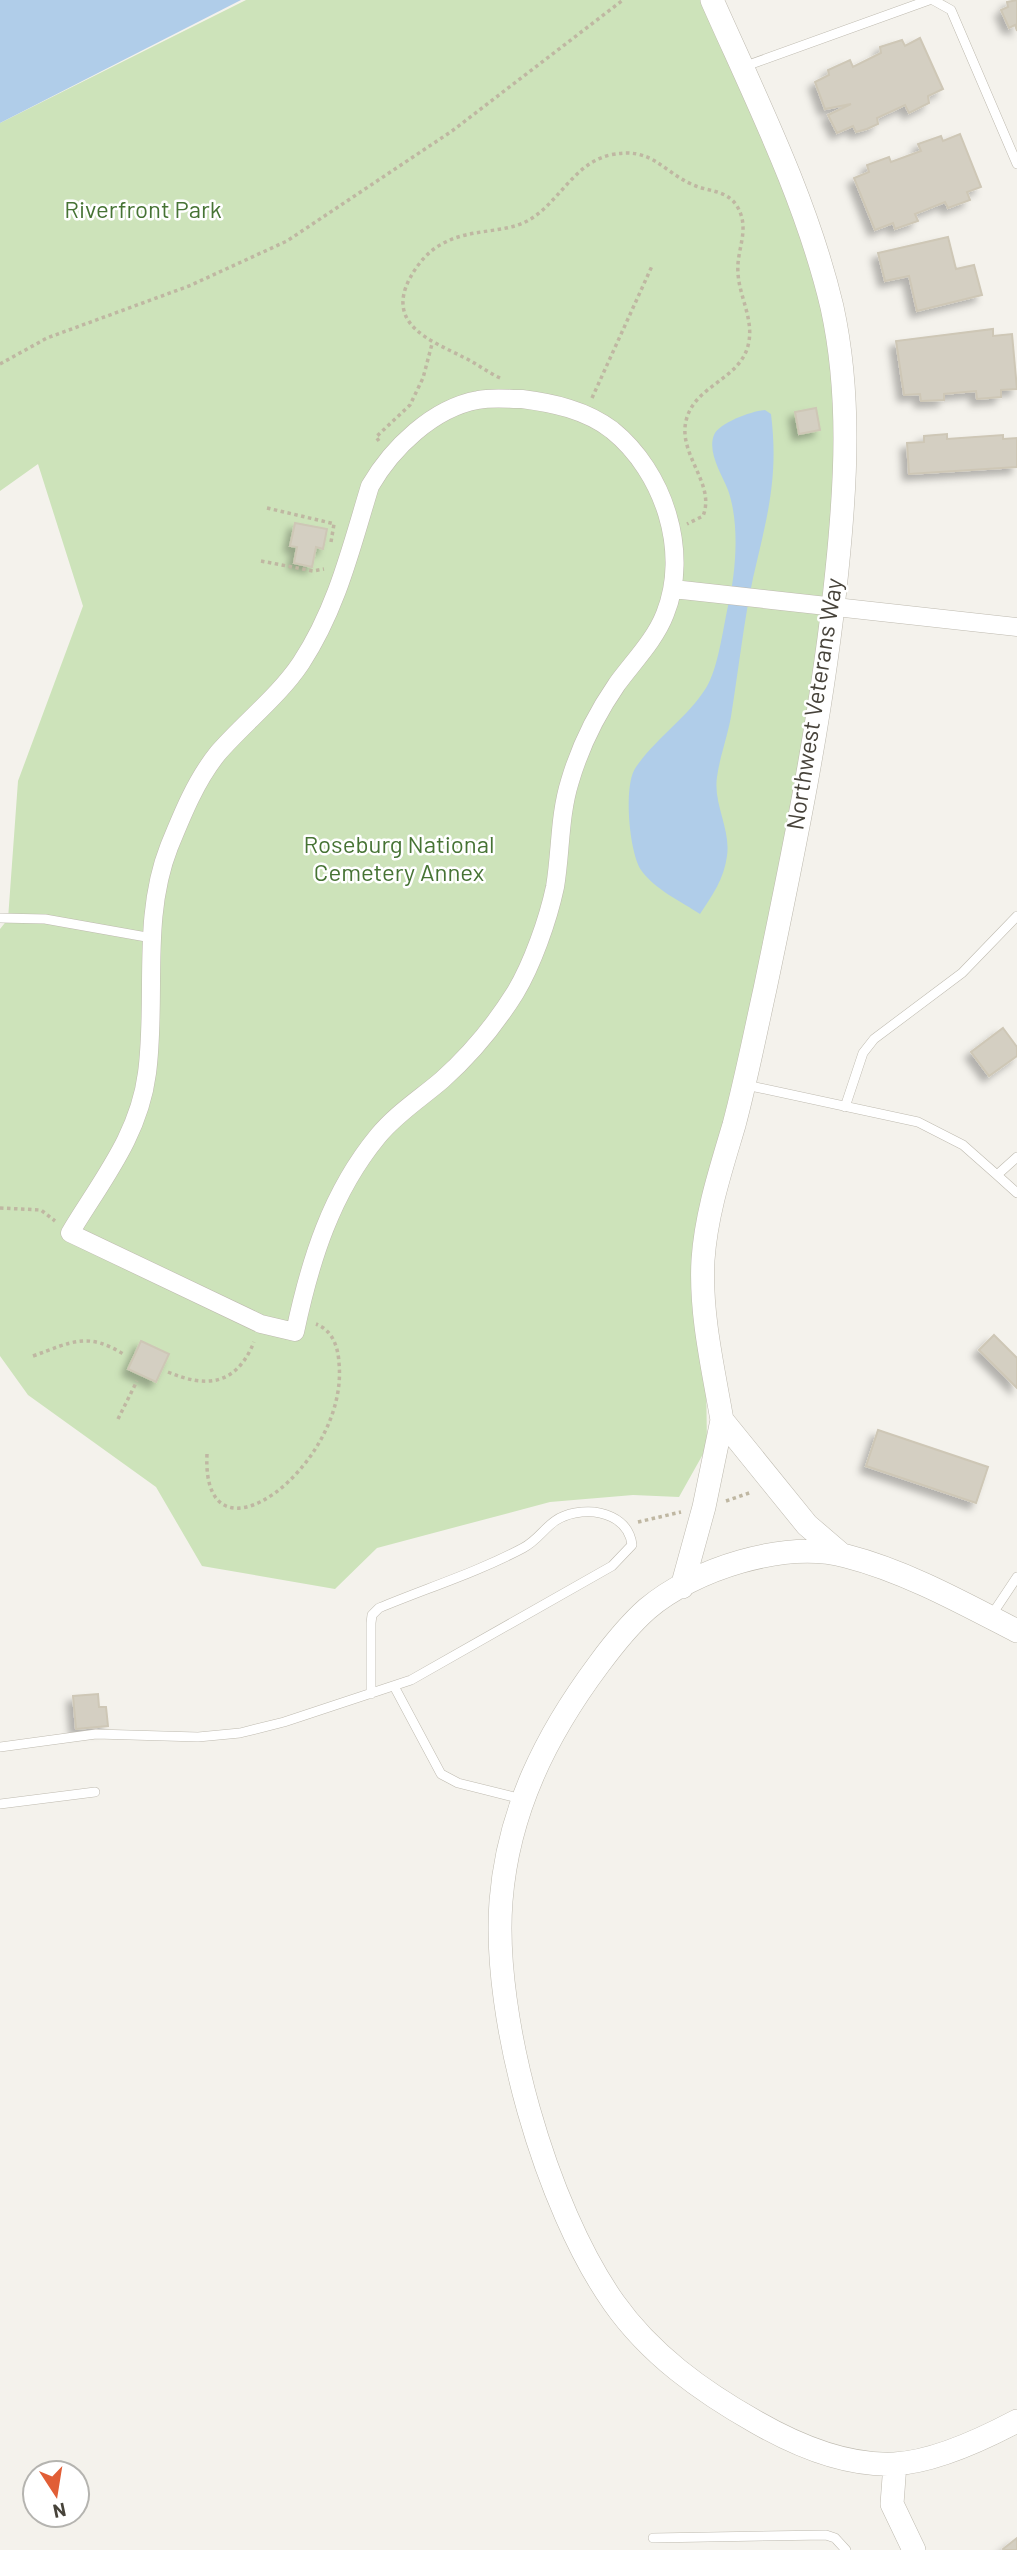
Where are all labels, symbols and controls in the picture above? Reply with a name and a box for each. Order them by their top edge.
park label: Riverfront Park [64,194,222,223]
street label: Northwest Veterans Way [779,576,848,832]
park label: Roseburg National Cemetery Annex [303,829,495,886]
north arrow [21,2459,91,2529]
text: N [51,2499,68,2524]

